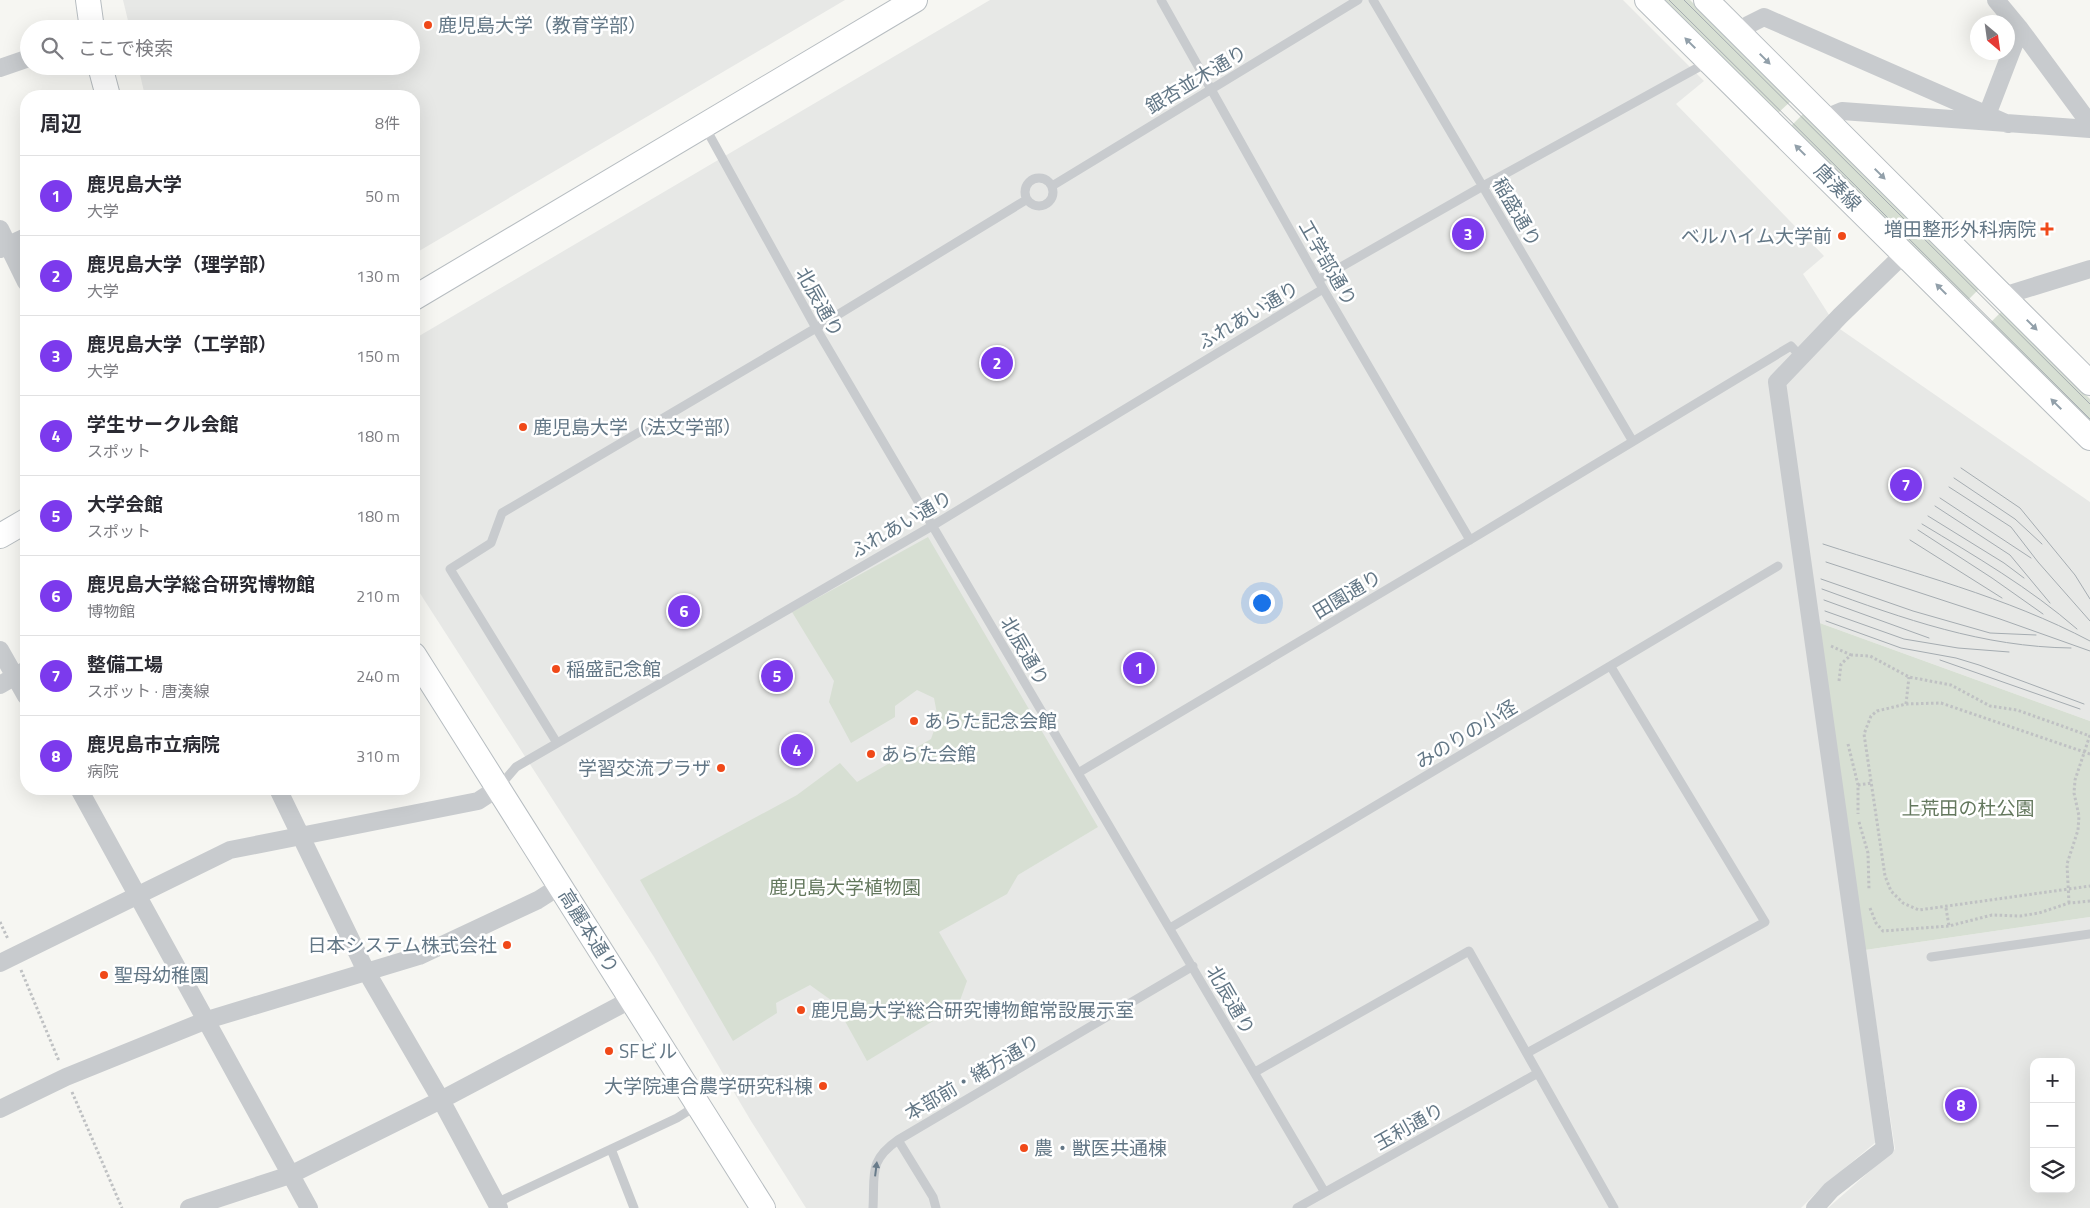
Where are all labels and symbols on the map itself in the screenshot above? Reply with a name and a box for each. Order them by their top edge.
place label: 鹿児島大学（教育学部） [438,10,647,39]
north arrow [1970,15,2015,60]
marker: 鹿児島大学（教育学部） [422,19,434,31]
street label: 銀杏並木通り [1139,37,1252,120]
one-way arrow [1684,37,1696,49]
one-way arrow [1759,53,1771,65]
one-way arrow [1795,144,1807,156]
street label: 唐湊線 [1808,156,1869,217]
one-way arrow [1873,168,1885,180]
street label: 稲盛通り [1486,172,1549,252]
street label: 工学部通り [1292,214,1365,311]
place label: 増田整形外科病院 [1884,214,2036,243]
pin: 3 [1452,215,1484,253]
place label: ベルハイム大学前 [1681,221,1832,250]
marker: 増田整形外科病院 [2040,222,2054,236]
marker: ベルハイム大学前 [1836,230,1848,242]
street label: 北辰通り [789,261,852,342]
street label: ふれあい通り [1191,273,1304,356]
one-way arrow [1935,283,1947,295]
one-way arrow [2026,319,2038,331]
pin: 2 [981,344,1013,382]
one-way arrow [2050,398,2062,410]
place label: 鹿児島大学（法文学部） [533,412,742,441]
marker: 鹿児島大学（法文学部） [517,421,529,433]
pin: 7 [1890,466,1922,504]
street label: ふれあい通り [844,483,957,565]
street label: 田園通り [1307,562,1387,626]
your location [1249,590,1275,616]
pin: 6 [668,592,700,630]
street label: 北辰通り [994,611,1057,691]
pin: 1 [1123,649,1155,687]
place label: 稲盛記念館 [566,654,661,683]
pin: 5 [761,657,793,695]
marker: 稲盛記念館 [550,663,562,675]
street label: みのりの小径 [1409,692,1522,775]
place label: あらた記念会館 [924,706,1057,735]
marker: あらた記念会館 [908,715,920,727]
pin: 4 [781,731,813,769]
place label: あらた会館 [881,739,976,768]
marker: あらた会館 [865,748,877,760]
place label: 学習交流プラザ [578,753,711,782]
marker: 学習交流プラザ [715,762,727,774]
park label: 上荒田の杜公園 [1901,793,2035,822]
park label: 鹿児島大学植物園 [769,872,921,901]
street label: 高麗本通り [552,883,627,979]
place label: 日本システム株式会社 [308,930,497,959]
marker: 日本システム株式会社 [501,939,513,951]
place label: 聖母幼稚園 [114,960,209,989]
street label: 北辰通り [1200,960,1263,1040]
marker: 聖母幼稚園 [98,969,110,981]
place label: 鹿児島大学総合研究博物館常設展示室 [811,995,1134,1024]
marker: 鹿児島大学総合研究博物館常設展示室 [795,1004,807,1016]
street label: 本部前・緒方通り [899,1026,1045,1127]
place label: SFビル [619,1036,677,1065]
marker: SFビル [603,1045,615,1057]
place label: 大学院連合農学研究科棟 [604,1071,813,1100]
marker: 大学院連合農学研究科棟 [817,1080,829,1092]
pin: 8 [1945,1086,1977,1124]
street label: 玉利通り [1368,1094,1449,1157]
place label: 農・獣医共通棟 [1034,1133,1167,1162]
marker: 農・獣医共通棟 [1018,1142,1030,1154]
one-way arrow [872,1161,880,1177]

